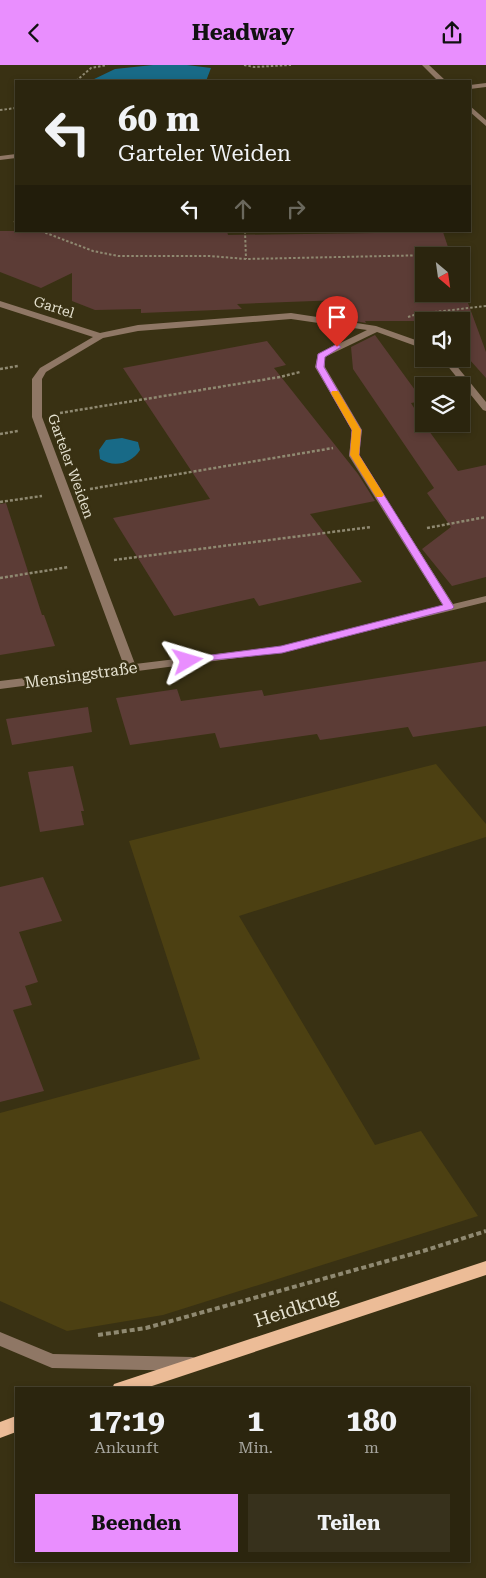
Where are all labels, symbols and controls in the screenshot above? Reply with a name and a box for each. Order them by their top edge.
icon: back [20,19,48,47]
icon: share [438,19,466,47]
text: Headway [192,20,294,45]
text: 60 m [118,99,200,140]
icon: left [35,100,100,165]
text: Garteler Weiden [118,141,291,166]
icon: left [176,195,204,223]
icon: ahead [229,195,257,223]
icon: right [282,195,310,223]
north arrow [415,247,470,303]
map controls [415,247,470,432]
street label: Gartel [32,293,77,321]
pin [316,296,358,347]
icon: arrive [323,303,351,331]
button: sound [415,312,470,367]
button: layers [415,377,470,432]
street label: Garteler Weiden [45,412,97,520]
position arrow [161,634,213,686]
street label: Mensingstraße [23,658,139,692]
street label: Heidkrug [251,1284,341,1332]
text: 17:19 [88,1403,165,1438]
text: 1 [247,1403,264,1438]
text: 180 [346,1403,397,1438]
text: Ankunft [95,1438,159,1457]
text: Min. [238,1438,273,1457]
text: m [364,1438,379,1457]
button: Beenden [35,1494,238,1552]
button: Teilen [248,1494,450,1552]

